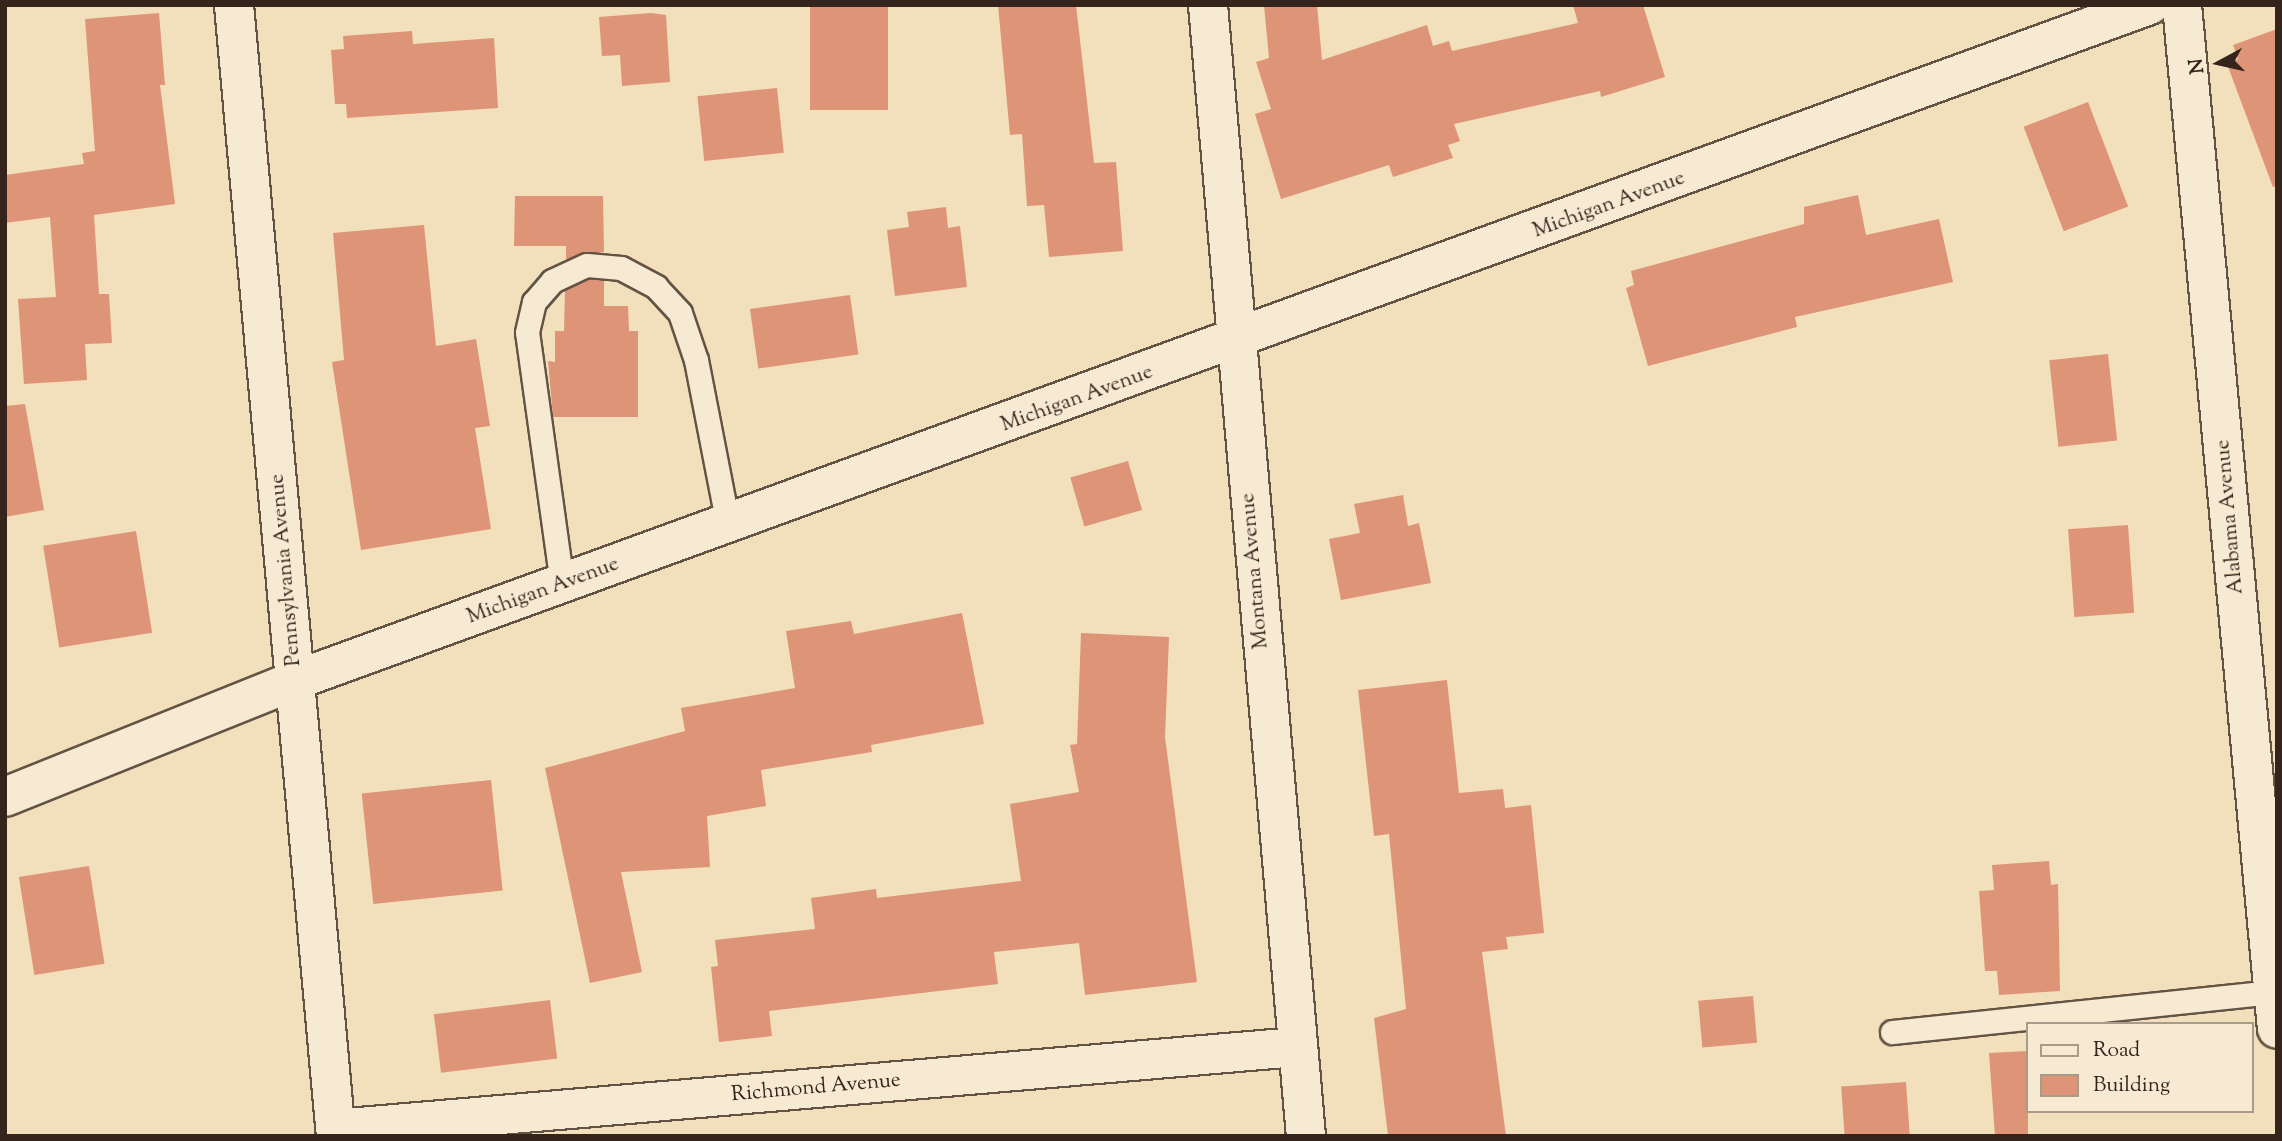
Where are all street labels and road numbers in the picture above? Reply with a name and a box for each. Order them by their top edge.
street label: Michigan Avenue [1530,166,1688,244]
street label: Michigan Avenue [998,360,1156,438]
street label: Alabama Avenue [2211,439,2249,595]
street label: Pennsylvania Avenue [265,473,307,667]
street label: Montana Avenue [1236,492,1274,650]
street label: Michigan Avenue [464,552,622,630]
street label: Richmond Avenue [730,1068,902,1108]

